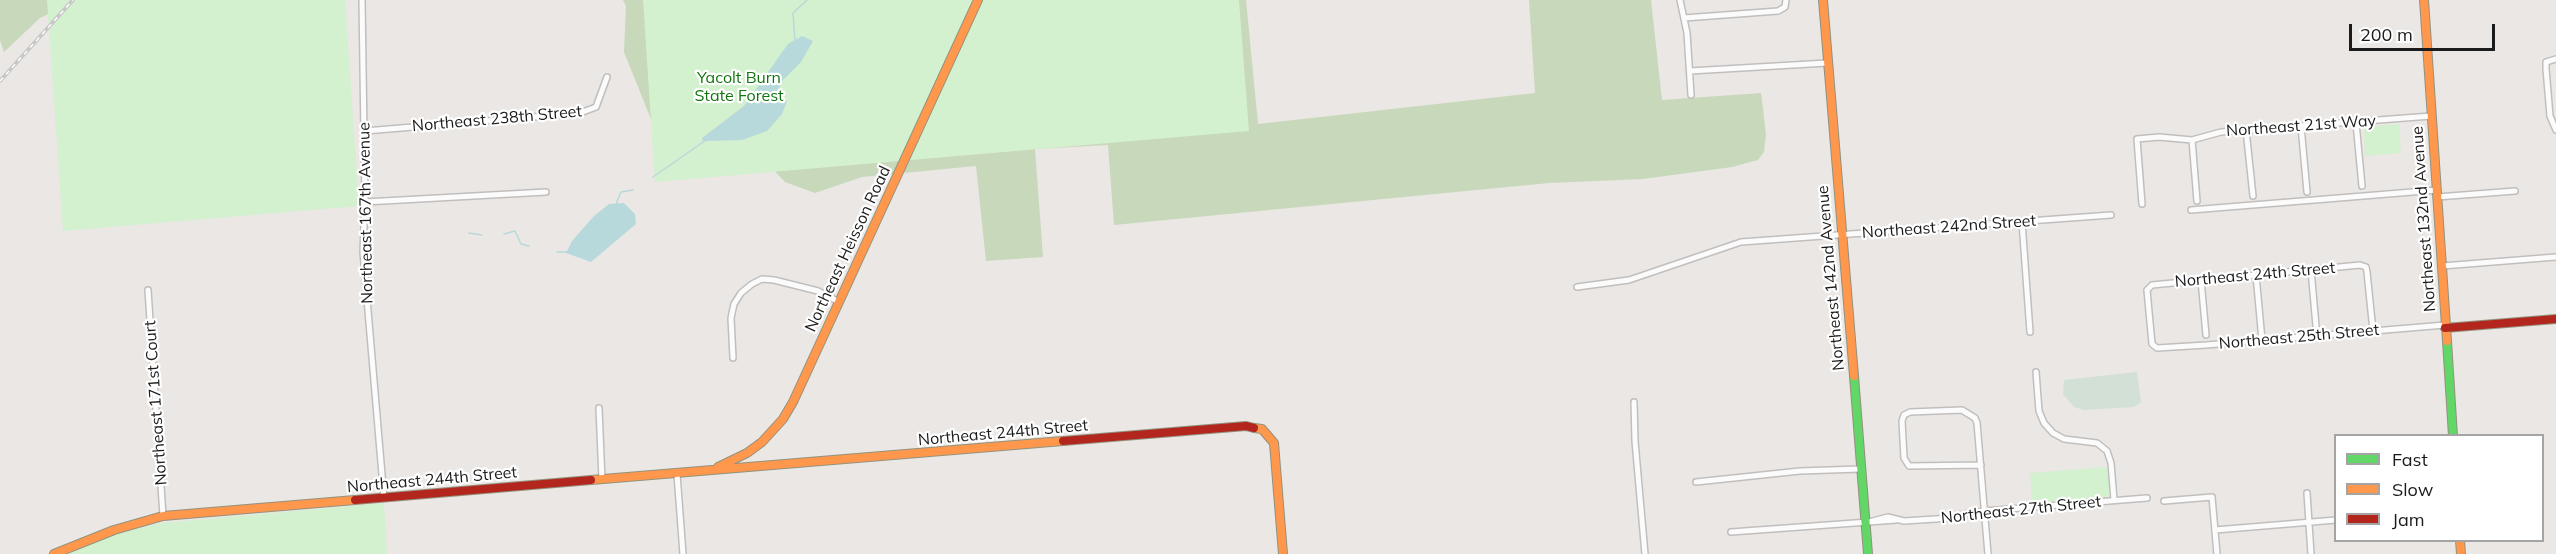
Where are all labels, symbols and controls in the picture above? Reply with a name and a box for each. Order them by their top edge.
scale bar [2352,12,2498,50]
text: 200 m [2360,23,2413,46]
park label: Yacolt Burn State Forest [694,68,784,106]
street label: Northeast 238th Street [411,102,583,136]
street label: Northeast 21st Way [2226,111,2376,141]
street label: Northeast 167th Avenue [355,122,377,304]
street label: Northeast 132nd Avenue [2408,126,2440,312]
street label: Northeast Heisson Road [801,163,895,335]
street label: Northeast 142nd Avenue [1813,185,1849,371]
street label: Northeast 242nd Street [1861,211,2037,243]
street label: Northeast 24th Street [2174,258,2336,292]
street label: Northeast 171st Court [141,320,171,486]
street label: Northeast 25th Street [2218,320,2380,354]
street label: Northeast 244th Street [917,416,1089,450]
legend [2334,434,2544,542]
text: Fast [2392,448,2428,471]
street label: Northeast 244th Street [346,463,518,497]
text: Slow [2392,478,2433,501]
street label: Northeast 27th Street [1940,492,2102,528]
text: Jam [2392,508,2425,531]

